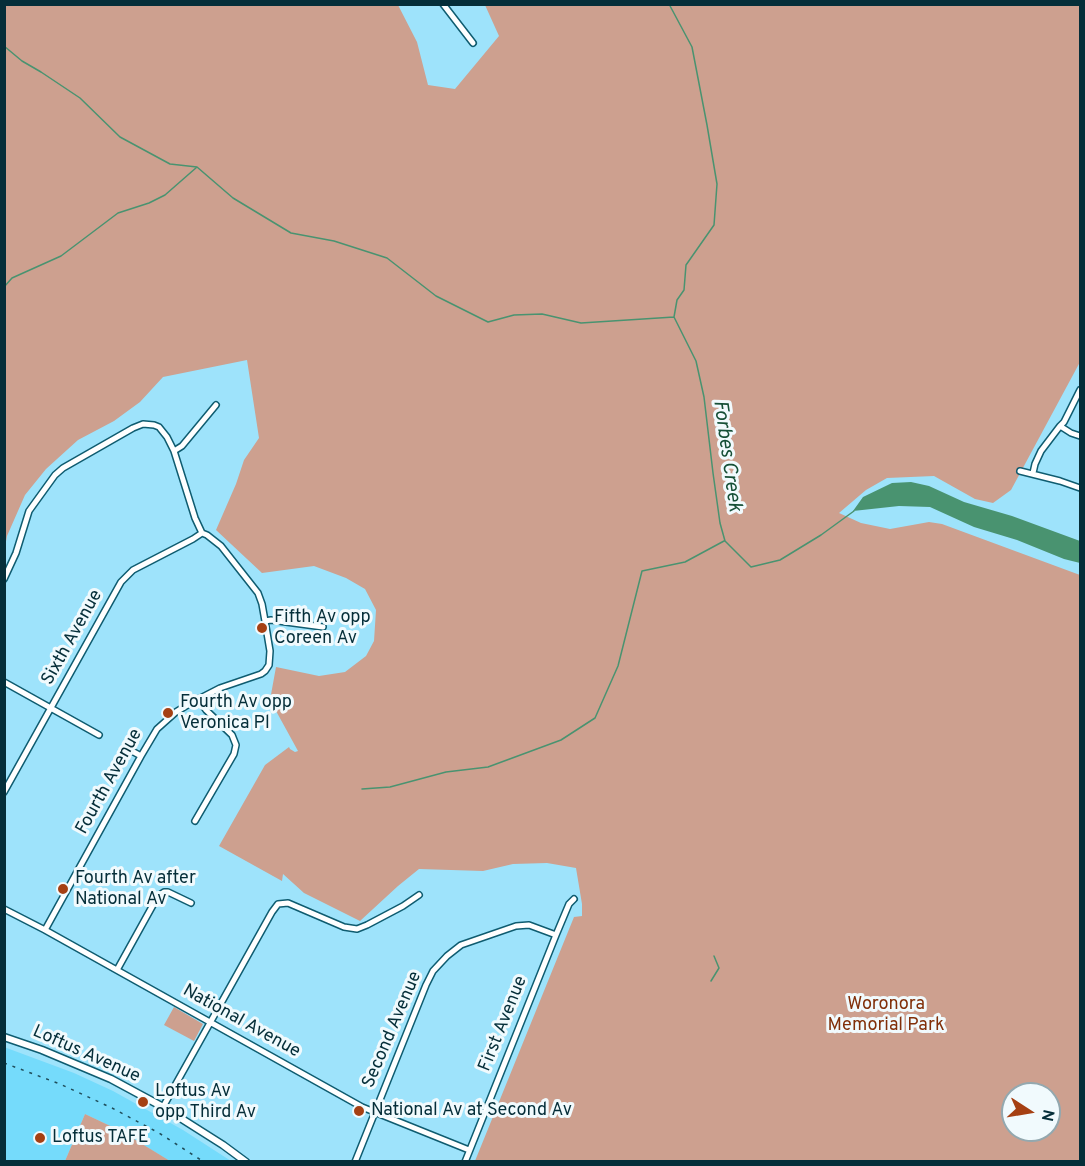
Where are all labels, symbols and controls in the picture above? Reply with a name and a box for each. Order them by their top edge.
water label: Forbes Creek [706,399,746,513]
street label: Sixth Avenue [38,587,108,689]
place label: Fifth Av opp Coreen Av [274,607,371,650]
marker: Fifth Av opp Coreen Av [255,621,269,635]
place label: Fourth Av opp Veronica Pl [180,692,292,734]
marker: Fourth Av opp Veronica Pl [161,706,175,720]
street label: Fourth Avenue [72,725,148,839]
place label: Fourth Av after National Av [75,868,196,910]
marker: Fourth Av after National Av [56,882,70,896]
street label: Second Avenue [359,968,427,1092]
street label: First Avenue [475,973,533,1075]
street label: National Avenue [178,981,304,1063]
park label: Woronora Memorial Park [828,994,944,1036]
street label: Loftus Avenue [29,1022,143,1088]
place label: Loftus Av opp Third Av [155,1081,256,1124]
north arrow [1001,1082,1061,1142]
marker: Loftus Av opp Third Av [136,1095,150,1109]
place label: National Av at Second Av [371,1100,572,1122]
marker: National Av at Second Av [352,1104,366,1118]
text: N [1036,1108,1058,1123]
place label: Loftus TAFE [52,1127,148,1149]
marker: Loftus TAFE [33,1131,47,1145]

